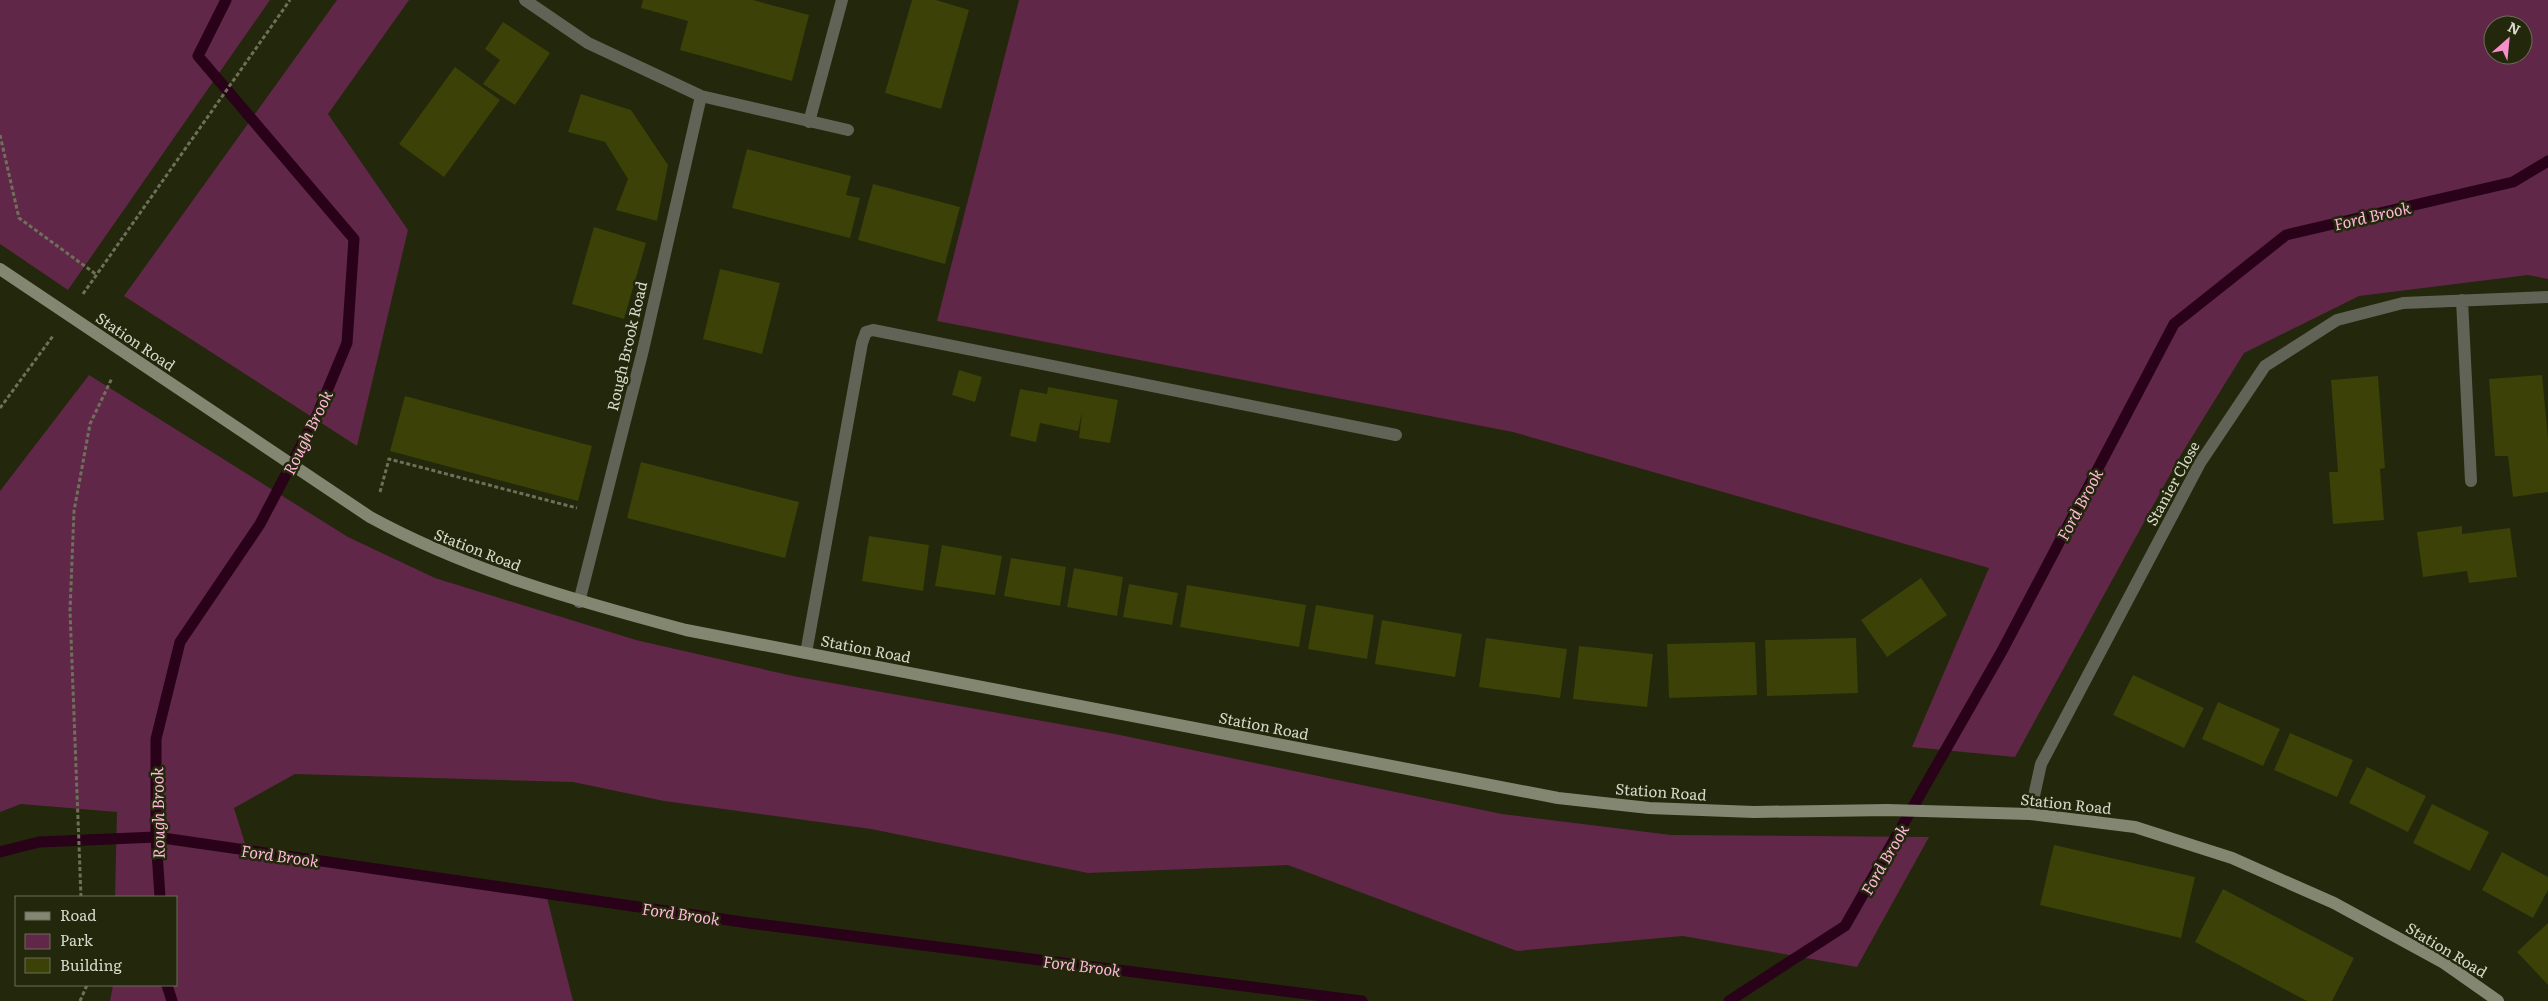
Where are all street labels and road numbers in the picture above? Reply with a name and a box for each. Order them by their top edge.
street label: Rough Brook Road [600,279,652,413]
street label: Station Road [92,306,180,376]
street label: Stanier Close [2139,436,2205,530]
street label: Station Road [431,522,525,576]
street label: Station Road [819,628,913,668]
street label: Station Road [1217,705,1311,745]
street label: Station Road [1615,776,1707,806]
street label: Station Road [2019,787,2113,819]
street label: Station Road [2402,916,2492,982]

